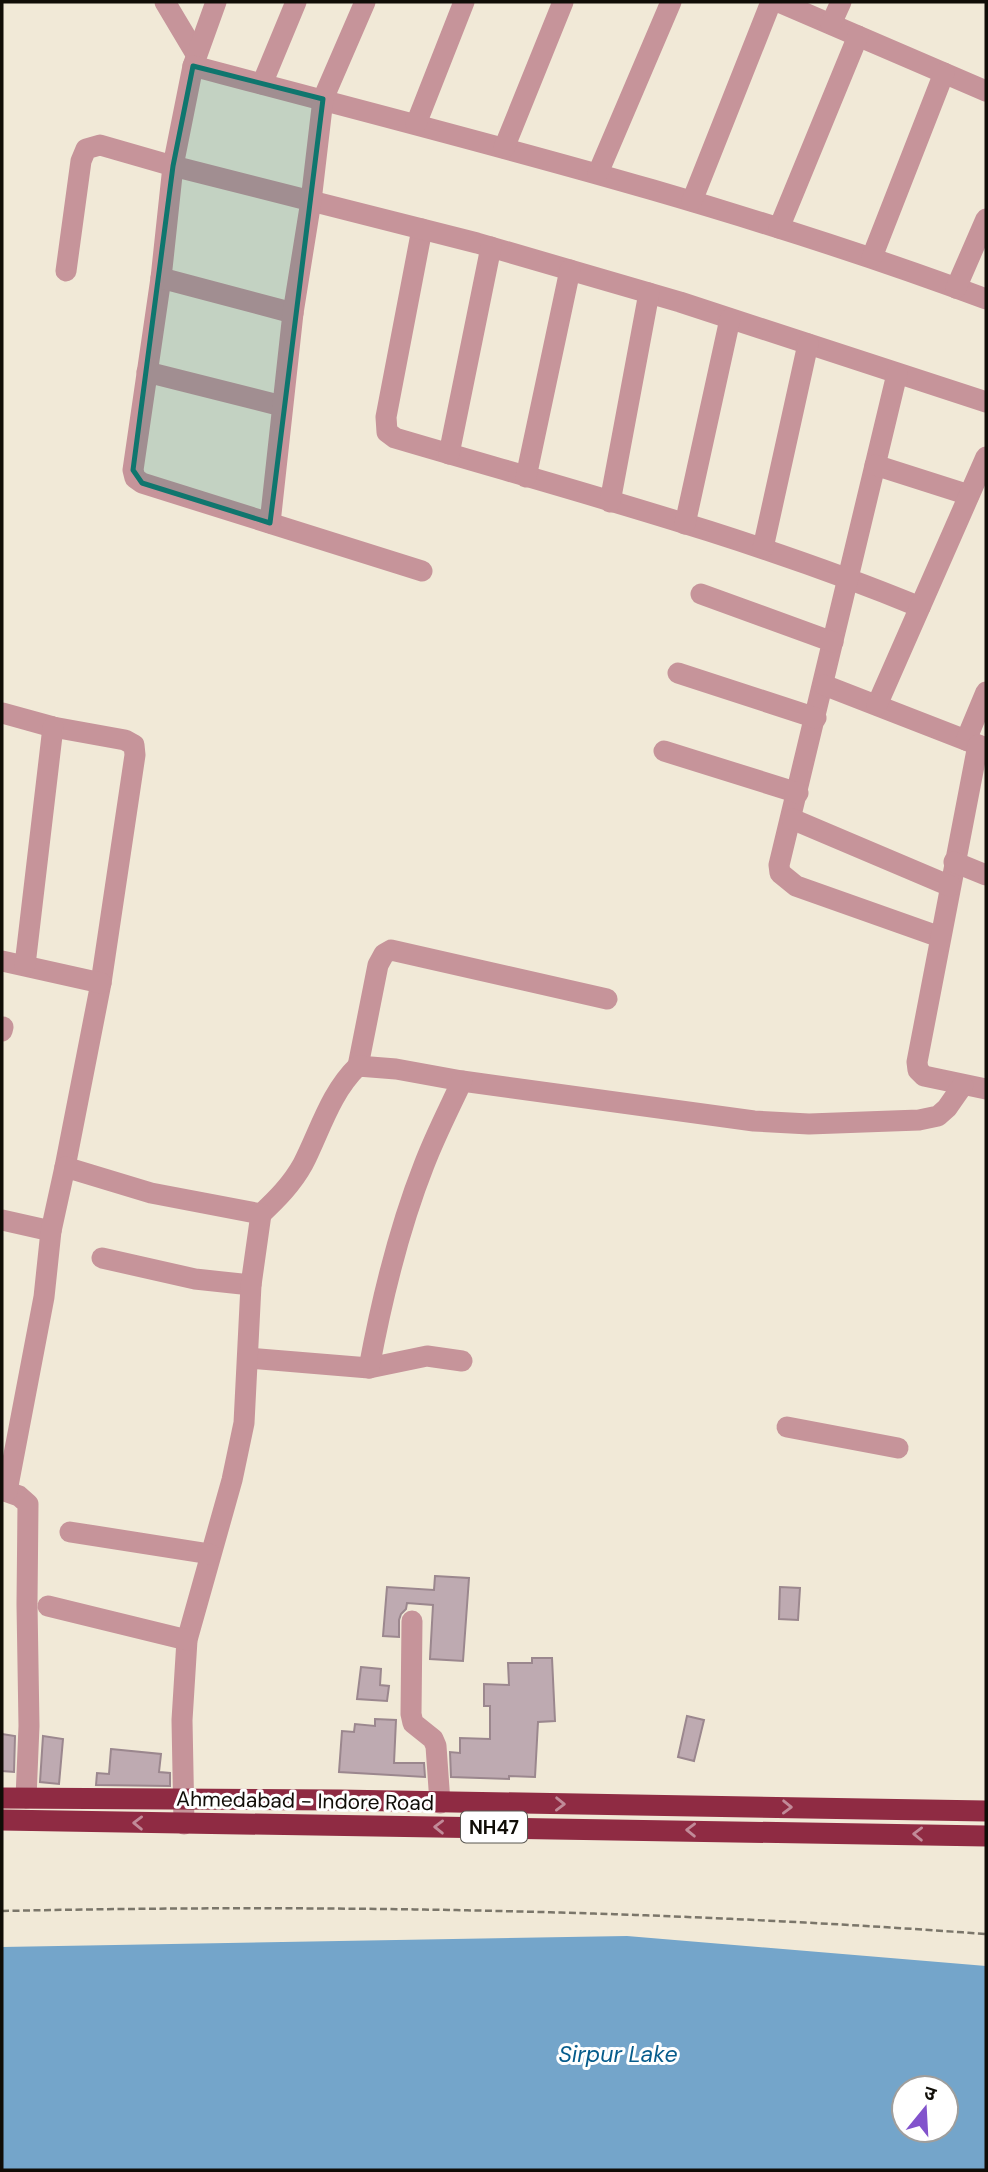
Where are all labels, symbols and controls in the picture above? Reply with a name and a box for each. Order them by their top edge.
street label: Ahmedabad - Indore Road [176,1785,434,1817]
one-way arrow [555,1797,566,1812]
one-way arrow [783,1799,793,1815]
road number: NH47 [461,1812,527,1842]
one-way arrow [132,1815,142,1831]
one-way arrow [433,1819,444,1834]
one-way arrow [685,1822,695,1838]
one-way arrow [912,1826,923,1842]
water label: Sirpur Lake [558,2039,678,2069]
north arrow [890,2074,960,2144]
text: उ [921,2080,940,2107]

